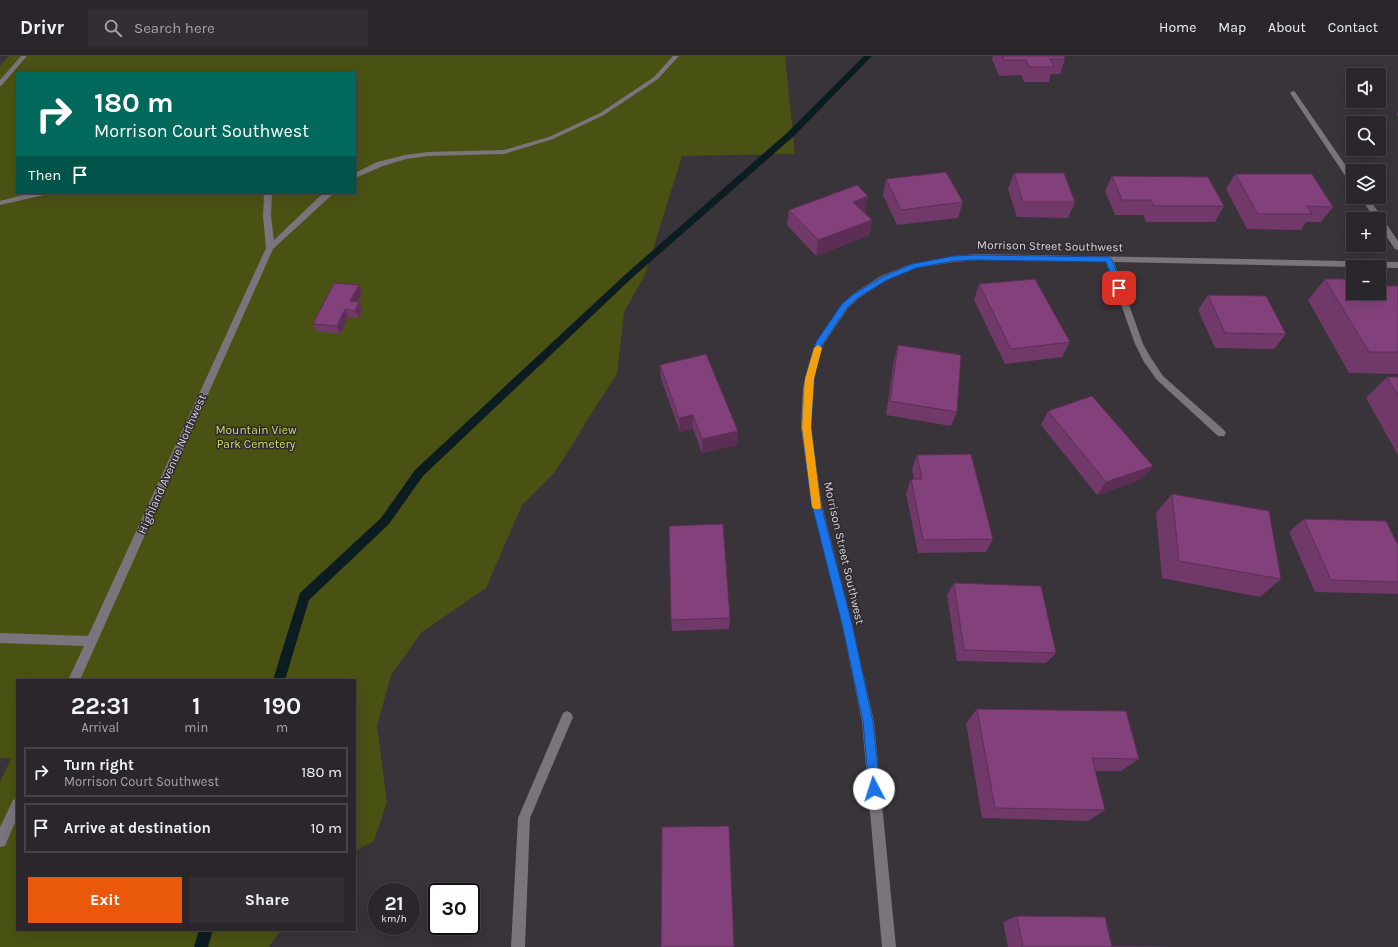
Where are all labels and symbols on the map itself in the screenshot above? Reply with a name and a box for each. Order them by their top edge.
street label: Morrison Street Southwest [977,238,1124,254]
pin [1102,271,1136,305]
street label: Highland Avenue Northwest [135,391,209,536]
park label: Mountain View Park Cemetery [215,423,297,451]
street label: Morrison Street Southwest [821,480,867,626]
position arrow [853,768,895,810]
speed limit sign: 30 [428,883,480,935]

